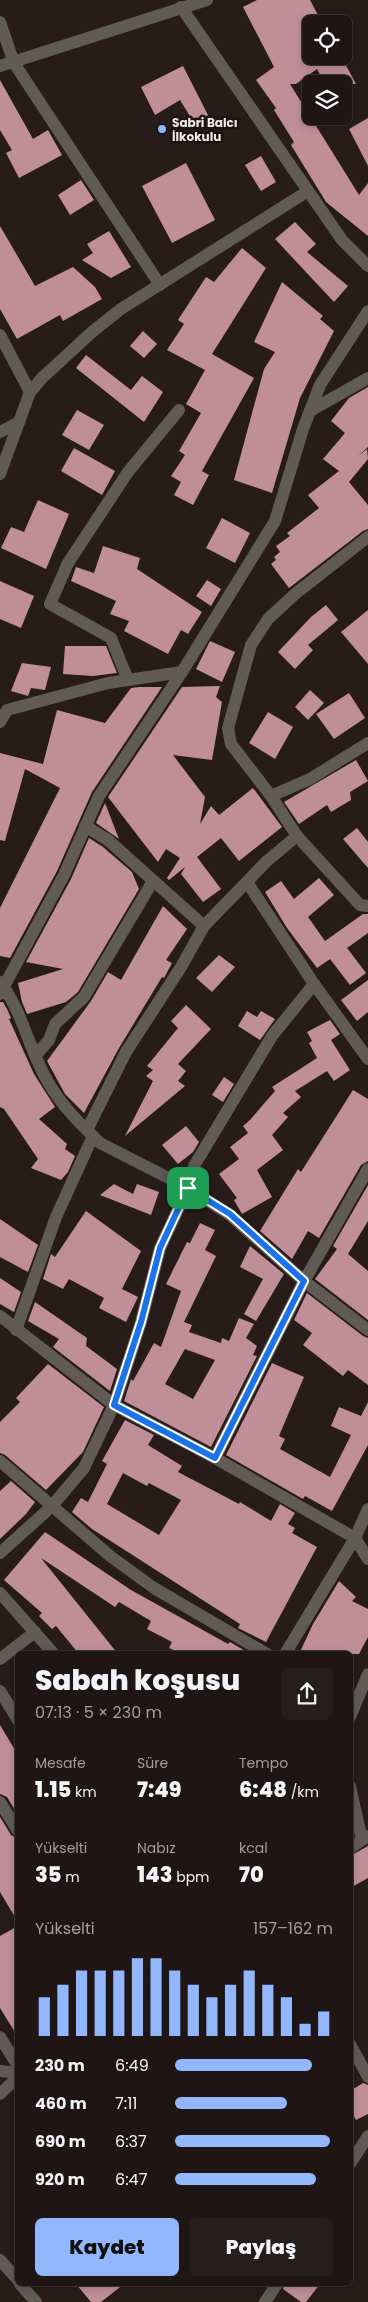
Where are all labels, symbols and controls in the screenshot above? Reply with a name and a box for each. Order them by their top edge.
map controls [302,15,352,125]
button: locate [302,15,352,65]
button: layers [302,75,352,125]
place label: Sabri Balcı İlkokulu [172,114,238,145]
marker: Sabri Balcı İlkokulu [156,123,168,135]
pin [167,1167,209,1209]
icon: arrive [174,1174,202,1202]
text: Sabah koşusu [35,1661,240,1700]
button: share [281,1668,333,1720]
text: 07:13 · 5 × 230 m [35,1701,162,1724]
text: Mesafe [35,1753,86,1773]
text: Süre [137,1753,168,1773]
text: Tempo [239,1753,288,1773]
text: 1.15 [35,1775,71,1804]
text: 7:49 [137,1775,182,1804]
text: 6:48 [239,1775,287,1804]
text: km [71,1782,97,1802]
text: /km [287,1782,319,1802]
text: Yükselti [35,1838,87,1858]
text: Nabız [137,1838,176,1858]
text: kcal [239,1838,268,1858]
text: 35 [35,1860,62,1889]
text: 143 [137,1860,172,1889]
text: 70 [239,1860,264,1889]
text: m [62,1867,80,1887]
text: bpm [172,1867,210,1887]
text: Yükselti [35,1917,95,1940]
text: 157–162 m [253,1917,333,1940]
text: 230 m [35,2054,85,2077]
text: 6:49 [115,2054,149,2077]
text: 460 m [35,2092,87,2115]
text: 7:11 [115,2092,137,2115]
text: 690 m [35,2130,86,2153]
text: 6:37 [115,2130,147,2153]
text: 920 m [35,2168,85,2191]
text: 6:47 [115,2168,147,2191]
button: Kaydet [35,2218,179,2276]
button: Paylaş [189,2218,333,2276]

